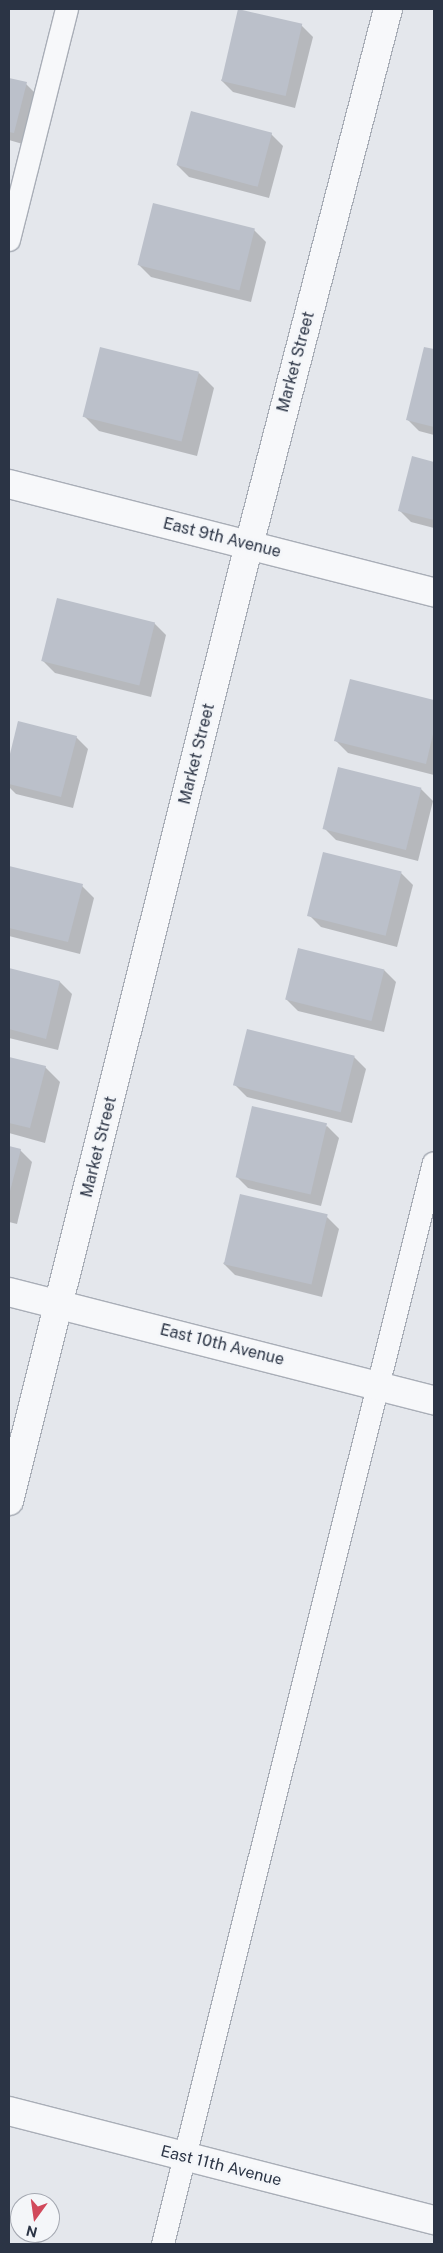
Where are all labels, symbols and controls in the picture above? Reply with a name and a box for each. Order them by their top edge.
street label: Market Street [273,310,319,414]
street label: East 9th Avenue [161,514,283,562]
street label: Market Street [175,702,219,806]
street label: Market Street [77,1095,121,1199]
street label: East 10th Avenue [158,1320,286,1370]
street label: East 11th Avenue [159,2142,283,2190]
north arrow [10,2193,60,2243]
text: N [24,2222,39,2241]

